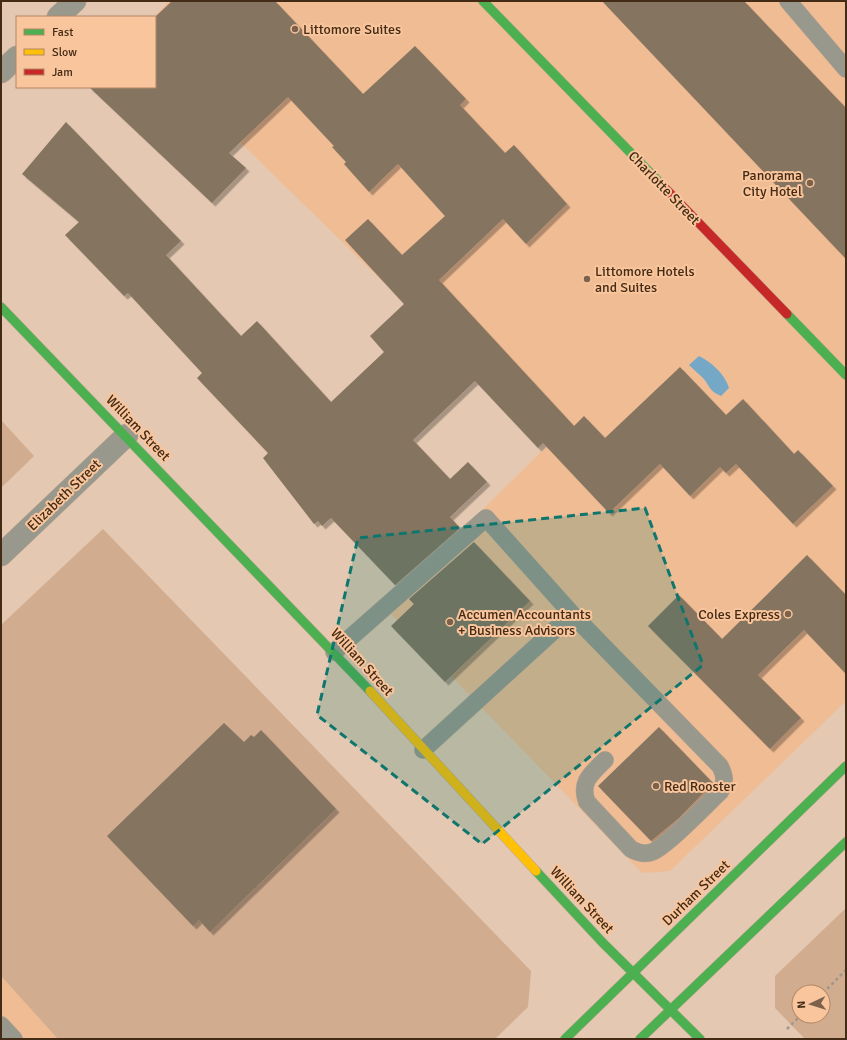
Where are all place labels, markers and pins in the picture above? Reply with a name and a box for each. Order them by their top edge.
place label: Littomore Suites [303,21,401,38]
marker: Littomore Suites [290,24,300,34]
place label: Panorama City Hotel [742,167,802,200]
marker: Panorama City Hotel [805,178,815,188]
place label: Littomore Hotels and Suites [595,263,695,296]
marker: Littomore Hotels and Suites [582,274,592,284]
place label: Accumen Accountants + Business Advisors [458,606,591,639]
place label: Coles Express [698,606,780,623]
marker: Coles Express [783,609,793,619]
marker: Accumen Accountants + Business Advisors [445,617,455,627]
place label: Red Rooster [664,778,736,795]
marker: Red Rooster [651,781,661,791]

